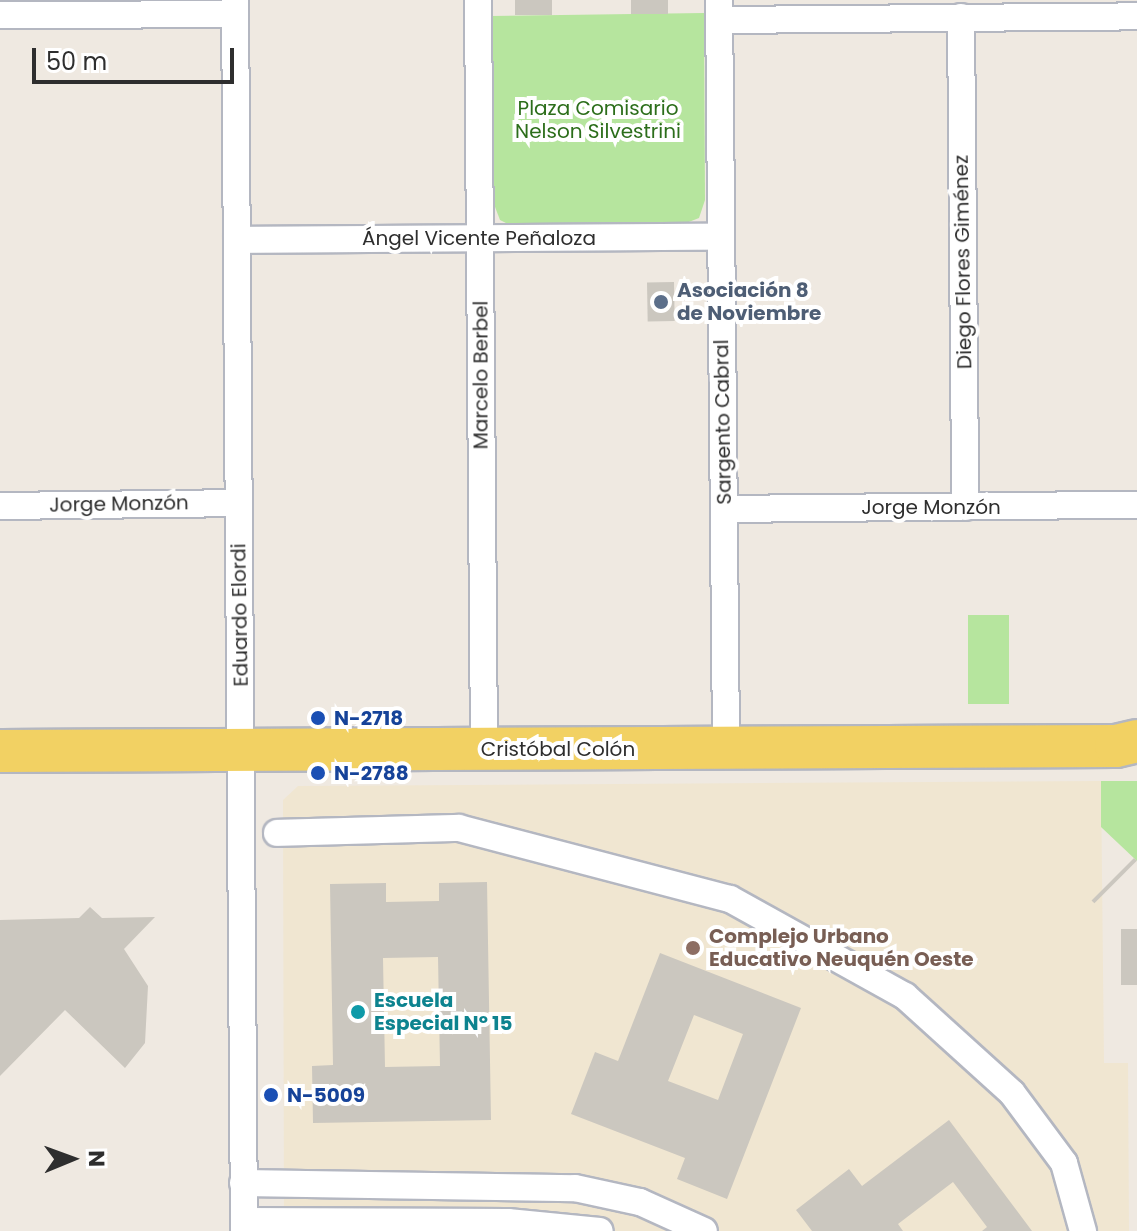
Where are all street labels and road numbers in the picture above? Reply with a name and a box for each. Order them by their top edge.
street label: Diego Flores Giménez [949,155,977,369]
street label: Ángel Vicente Peñaloza [362,226,596,250]
street label: Marcelo Berbel [469,301,493,449]
street label: Sargento Cabral [710,339,736,505]
street label: Jorge Monzón [49,491,189,517]
street label: Jorge Monzón [861,495,1001,519]
street label: Eduardo Elordi [227,543,253,687]
street label: Cristóbal Colón [481,737,635,761]

